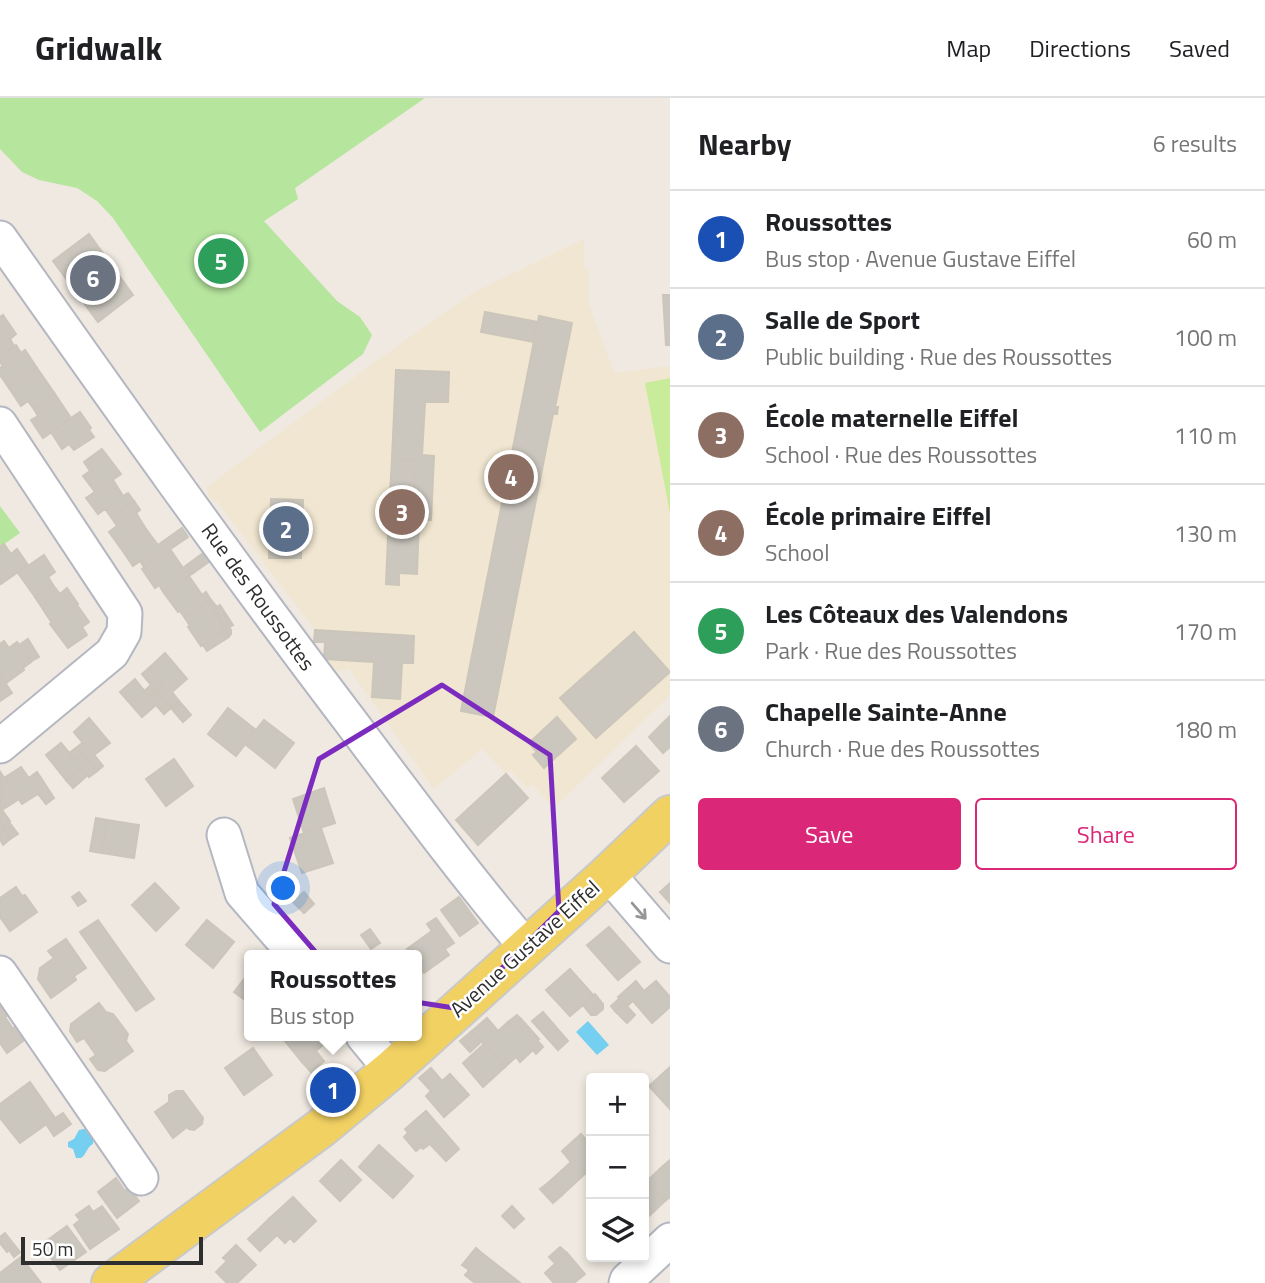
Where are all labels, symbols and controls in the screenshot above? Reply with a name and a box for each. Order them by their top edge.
text: Gridwalk [35,23,162,73]
text: Map [946,30,991,66]
text: Directions [1029,30,1131,66]
text: Saved [1169,30,1230,66]
text: Nearby [698,121,791,167]
text: 6 results [1153,126,1237,161]
text: Roussottes [765,202,892,241]
text: 1 [715,222,727,257]
text: 60 m [1187,222,1237,257]
pin: 5 [198,235,244,287]
text: Bus stop · Avenue Gustave Eiffel [765,241,1076,276]
pin: 6 [70,252,116,304]
text: Salle de Sport [765,300,920,339]
text: 2 [715,320,727,355]
text: 100 m [1174,320,1237,355]
text: Public building · Rue des Roussottes [765,339,1112,374]
text: École maternelle Eiffel [765,398,1019,437]
text: 3 [715,418,727,453]
text: 110 m [1174,418,1237,453]
text: School · Rue des Roussottes [765,437,1037,472]
pin: 4 [488,451,534,503]
pin: 3 [379,486,425,538]
text: École primaire Eiffel [765,496,991,535]
pin: 2 [263,503,309,555]
street label: Rue des Roussottes [194,516,323,677]
text: 4 [715,516,727,551]
text: 130 m [1174,516,1237,551]
text: School [765,535,829,570]
text: Les Côteaux des Valendons [765,594,1068,633]
text: 5 [715,614,727,649]
text: 170 m [1174,614,1237,649]
text: Park · Rue des Roussottes [765,633,1017,668]
text: Chapelle Sainte-Anne [765,692,1007,731]
text: 6 [715,712,727,747]
text: 180 m [1174,712,1237,747]
text: Church · Rue des Roussottes [765,731,1040,766]
button: Save [698,798,961,870]
button: Share [975,798,1237,870]
your location [266,871,300,905]
street label: Avenue Gustave Eiffel [442,872,607,1025]
one-way arrow [631,901,647,919]
popup [244,950,422,1041]
text: Roussottes [270,959,396,998]
text: Bus stop [270,998,355,1033]
pin: 1 [310,1064,356,1116]
map controls [586,1073,649,1262]
button: + [586,1073,649,1136]
button: − [586,1136,649,1199]
button: layers [586,1199,649,1262]
scale bar [21,1234,203,1266]
text: 50 m [32,1234,73,1263]

